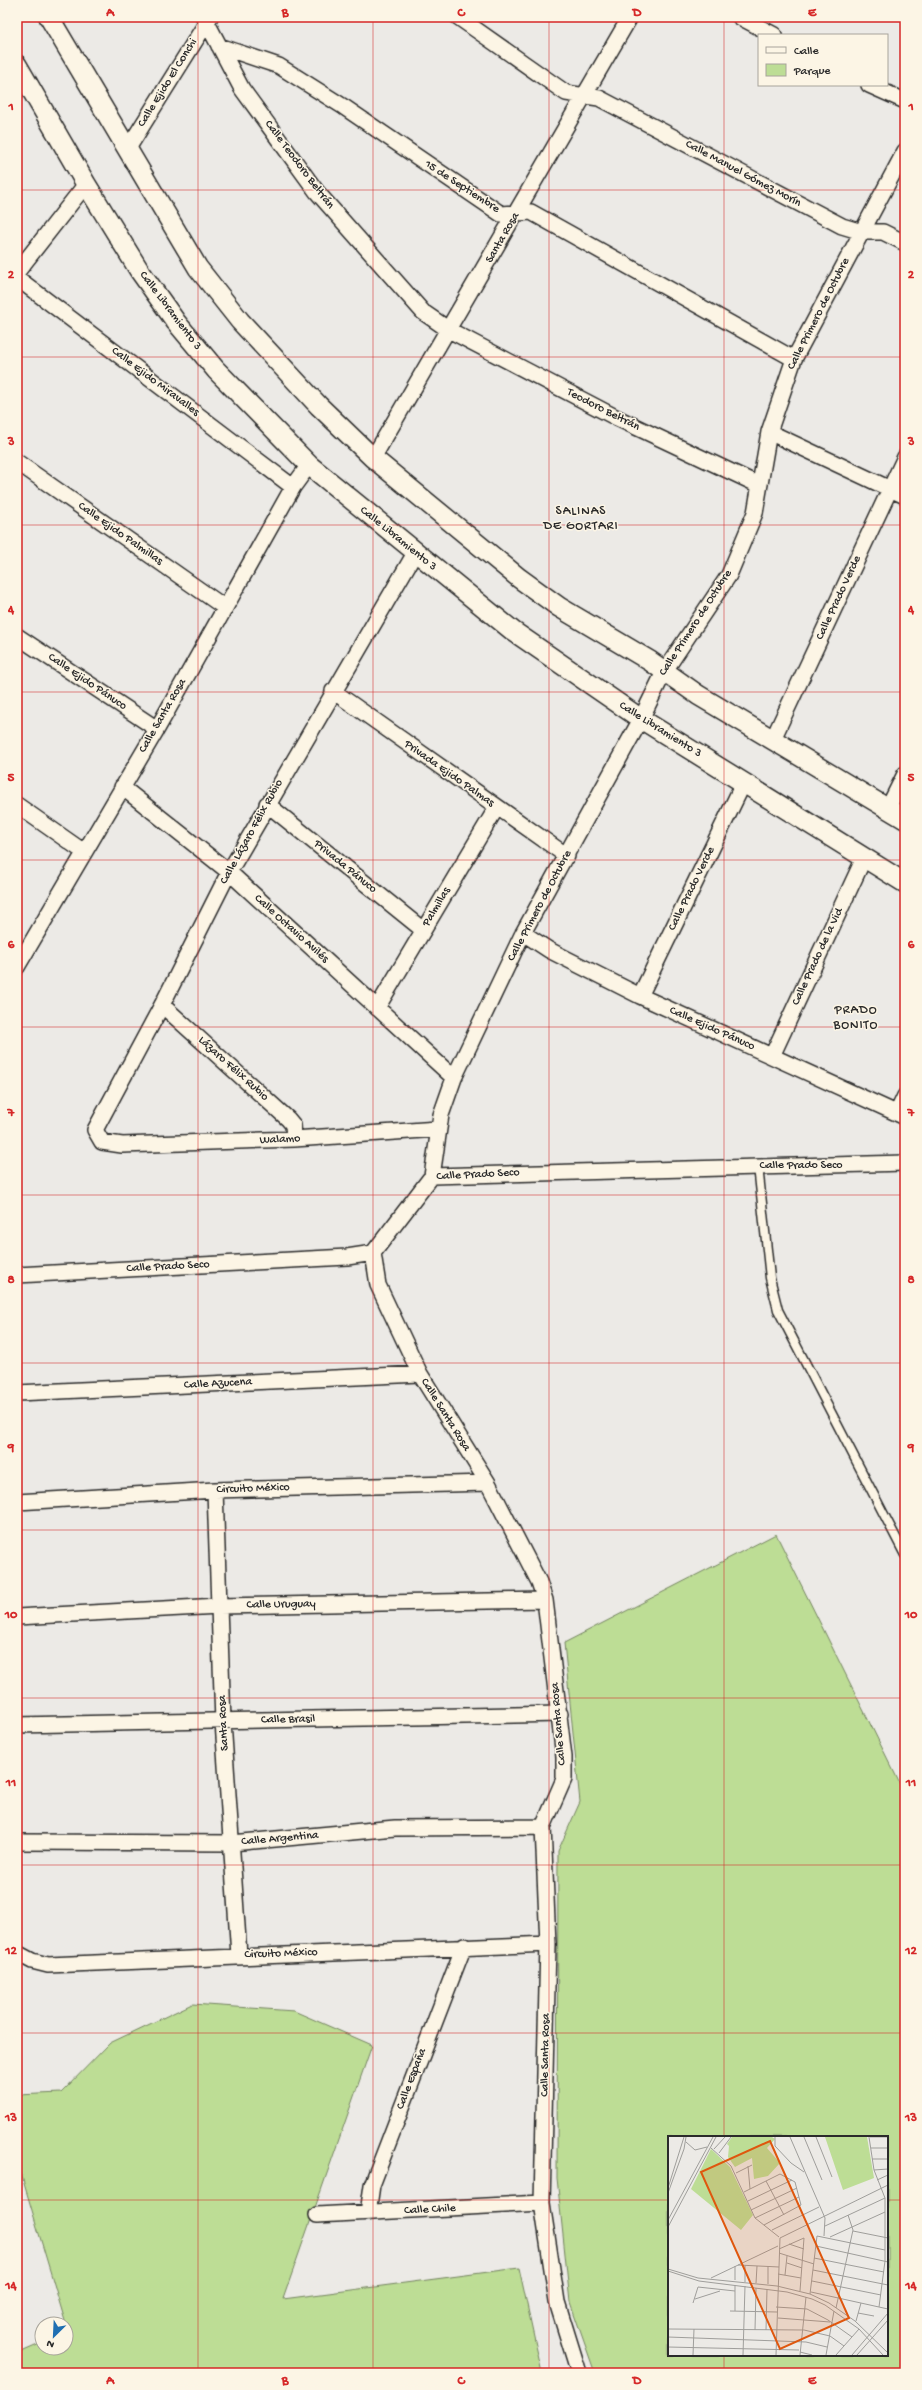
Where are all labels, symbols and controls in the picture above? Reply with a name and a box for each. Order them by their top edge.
text: A [105,6,115,21]
text: B [281,6,290,21]
text: C [456,6,466,21]
text: D [632,6,642,21]
text: E [808,6,817,21]
legend [758,34,888,86]
street label: Calle Ejido El Conchi [135,36,201,130]
text: Calle [794,45,819,59]
text: Parque [793,65,831,79]
text: 1 [7,100,14,115]
text: 1 [907,100,914,115]
street label: Calle Teodoro Beltrán [261,118,337,212]
street label: Calle Manuel Gómez Morín [683,137,804,211]
street label: 15 de Septiembre [421,157,503,217]
street label: Santa Rosa [483,210,523,266]
street label: Calle Primero de Octubre [785,255,854,372]
text: 2 [8,268,15,283]
text: 2 [908,268,915,283]
street label: Calle Libramiento 3 [136,269,204,353]
street label: Calle Ejido Miravalles [108,344,202,420]
street label: Teodoro Beltrán [563,385,642,435]
text: 3 [7,435,15,450]
text: 3 [907,435,915,450]
street label: Calle Ejido Palmillas [75,499,166,569]
street label: Calle Libramiento 3 [357,504,439,574]
district label: SALINAS DE GORTARI [542,504,619,534]
street label: Calle Prado Verde [813,553,865,642]
street label: Calle Primero de Octubre [656,567,736,679]
text: 4 [7,603,15,618]
text: 4 [907,603,915,618]
street label: Calle Ejido Pánuco [45,650,129,714]
street label: Calle Santa Rosa [136,676,190,756]
street label: Calle Libramiento 3 [616,699,704,761]
street label: Privada Ejido Palmas [400,737,497,811]
text: 5 [8,771,15,786]
text: 5 [908,771,915,786]
street label: Calle Lázaro Félix Rubio [217,777,287,887]
street label: Privada Pánuco [310,837,379,897]
street label: Calle Prado Verde [666,844,719,933]
street label: Calle Primero de Octubre [505,847,576,964]
street label: Palmillas [419,884,454,930]
street label: Calle Octavio Avilés [251,892,332,967]
street label: Calle Prado de la Vid [789,905,847,1008]
text: 6 [8,938,15,953]
text: 6 [908,938,915,953]
district label: PRADO BONITO [833,1003,878,1033]
street label: Calle Ejido Pánuco [667,1004,757,1054]
street label: Lázaro Félix Rubio [195,1034,271,1104]
text: 7 [7,1106,16,1121]
text: 7 [907,1106,916,1121]
street label: Walamo [259,1132,301,1148]
street label: Calle Prado Seco [759,1159,843,1173]
street label: Calle Prado Seco [436,1166,520,1184]
street label: Calle Prado Seco [126,1258,210,1276]
text: 8 [7,1273,15,1288]
text: 8 [907,1273,915,1288]
street label: Calle Azucena [184,1375,253,1393]
street label: Calle Santa Rosa [417,1376,473,1454]
text: 9 [7,1441,15,1456]
text: 9 [907,1441,915,1456]
street label: Circuito México [216,1481,290,1497]
street label: Calle Uruguay [246,1597,316,1613]
text: 10 [4,1608,18,1623]
text: 10 [904,1608,918,1623]
street label: Calle Santa Rosa [548,1682,570,1766]
street label: Santa Rosa [216,1694,232,1751]
street label: Calle Brasil [261,1713,316,1727]
text: 11 [5,1776,16,1791]
text: 11 [905,1776,916,1791]
street label: Calle Argentina [241,1829,319,1849]
text: 12 [4,1944,17,1959]
text: 12 [904,1944,917,1959]
street label: Circuito México [244,1946,318,1962]
street label: Calle Santa Rosa [538,2013,554,2097]
street label: Calle España [394,2046,430,2112]
text: 13 [4,2111,17,2126]
text: 13 [904,2111,917,2126]
inset map [668,2136,888,2356]
street label: Calle Chile [404,2202,457,2218]
text: 14 [4,2279,18,2294]
text: 14 [904,2279,918,2294]
north arrow [34,2316,74,2356]
text: N [45,2336,56,2350]
text: A [105,2374,115,2389]
text: B [281,2374,290,2389]
text: C [456,2374,466,2389]
text: D [632,2374,642,2389]
text: E [808,2374,817,2389]

